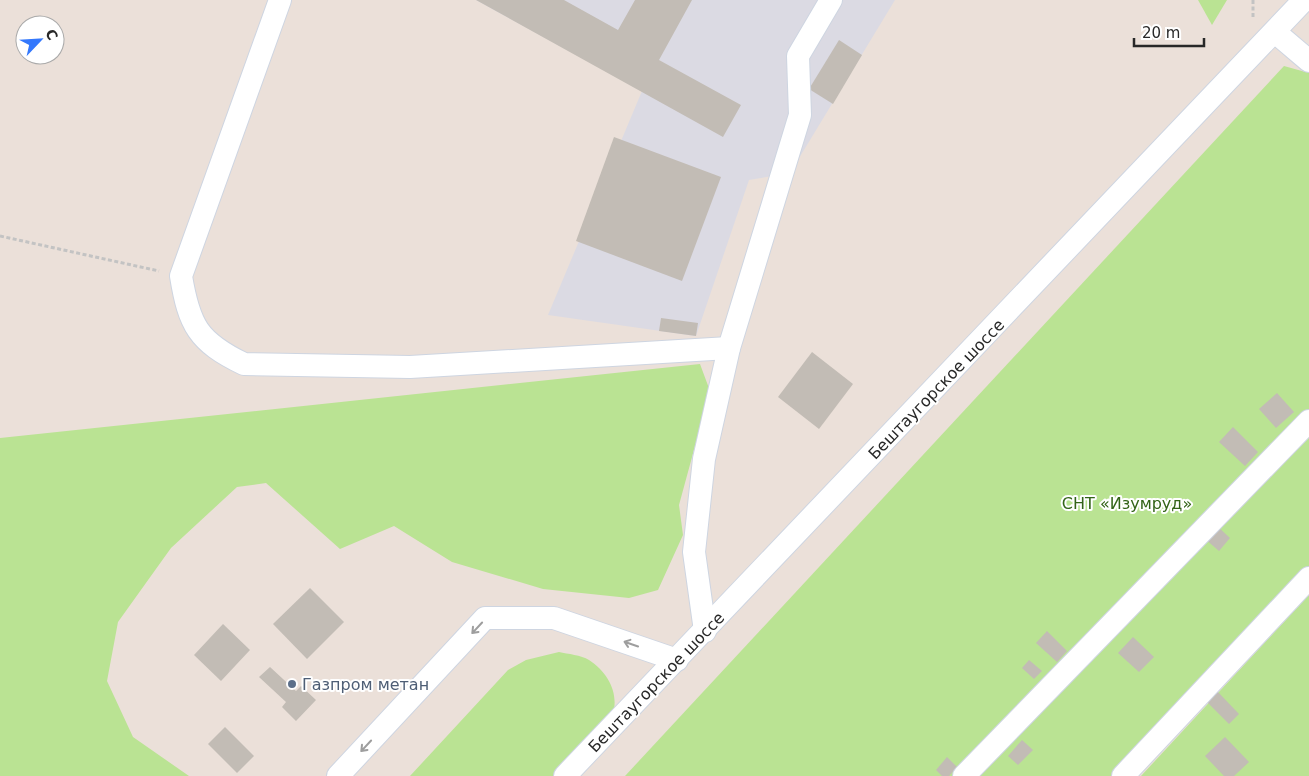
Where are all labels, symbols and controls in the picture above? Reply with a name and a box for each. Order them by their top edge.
north arrow [15,15,65,65]
scale bar [1134,15,1204,47]
text: 20 m [1142,24,1180,42]
text: С [42,26,61,43]
street label: Бештаугорское шоссе [864,315,1008,463]
park label: СНТ «Изумруд» [1062,494,1192,513]
street label: Бештаугорское шоссе [584,608,728,756]
one-way arrow [471,621,483,634]
one-way arrow [624,639,639,648]
place label: Газпром метан [302,675,429,694]
marker: Газпром метан [286,678,298,690]
one-way arrow [360,740,372,753]

